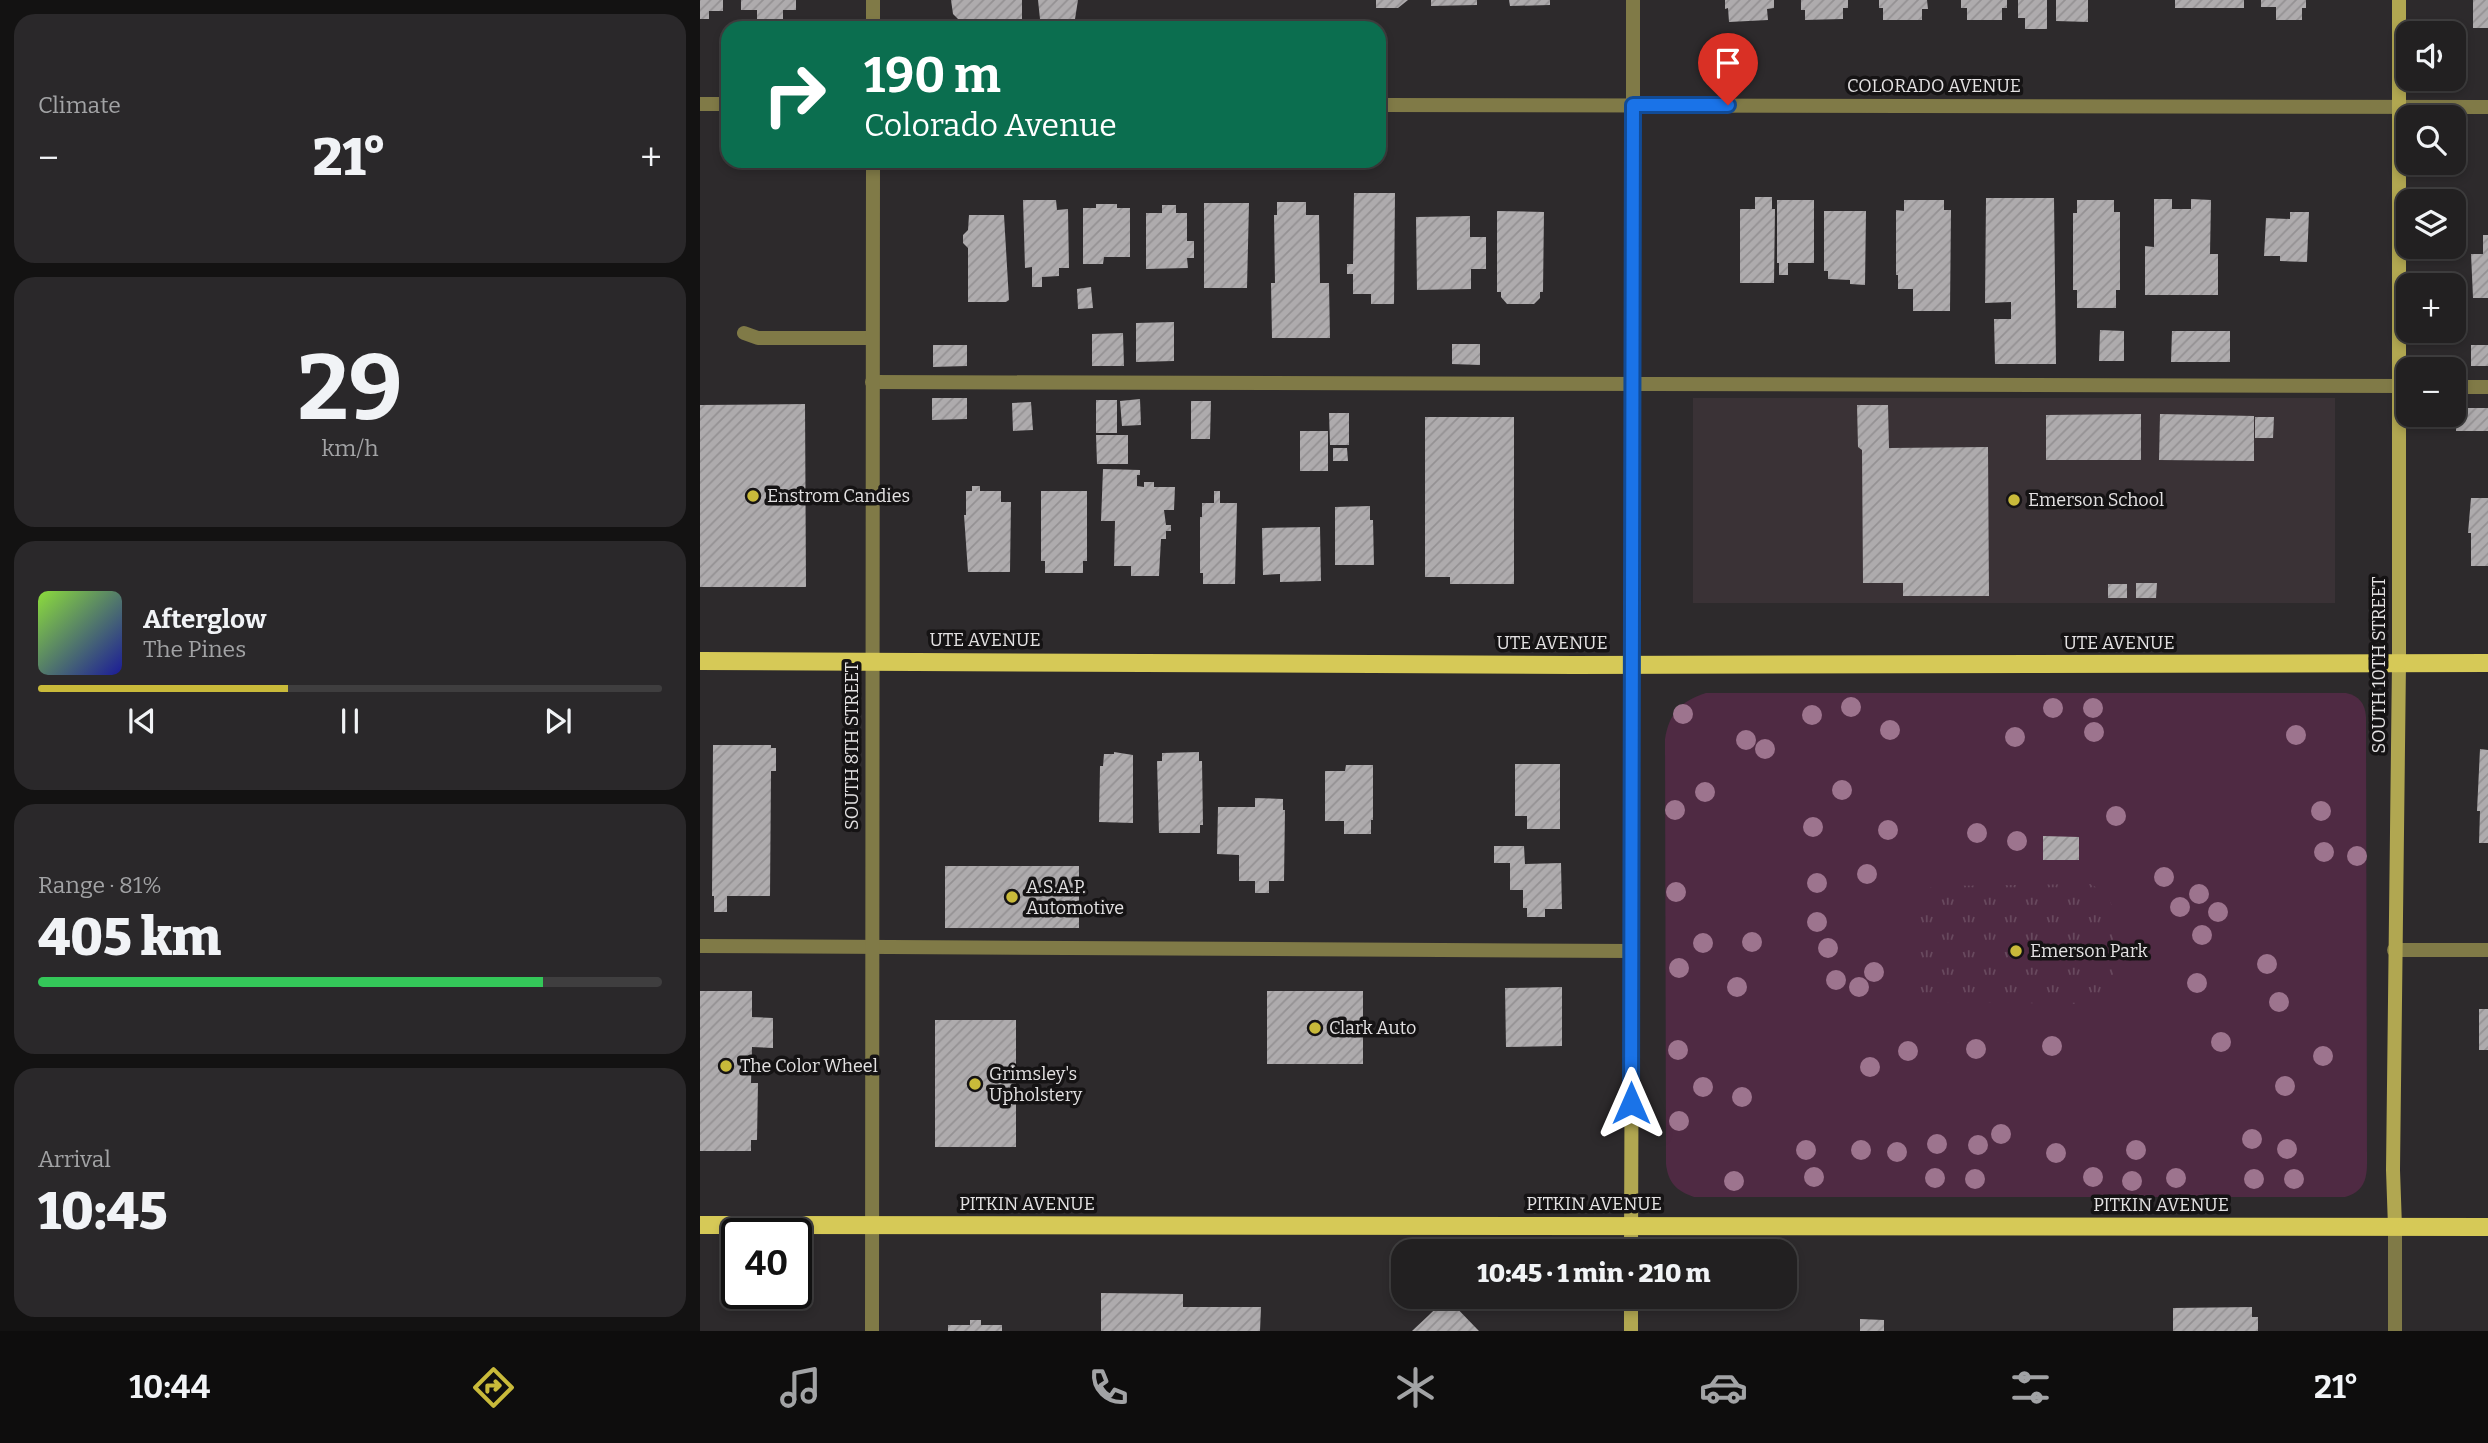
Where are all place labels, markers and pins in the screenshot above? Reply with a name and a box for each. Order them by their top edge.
pin [1698,33,1758,105]
place label: Enstrom Candies [767,485,910,507]
marker: Enstrom Candies [745,488,761,504]
place label: Emerson School [2028,489,2164,511]
marker: Emerson School [2006,492,2022,508]
place label: A.S.A.P. Automotive [1026,876,1124,919]
marker: A.S.A.P. Automotive [1004,889,1020,905]
place label: Emerson Park [2030,940,2148,962]
marker: Emerson Park [2008,943,2024,959]
place label: Clark Auto [1329,1017,1416,1039]
marker: Clark Auto [1307,1020,1323,1036]
place label: The Color Wheel [740,1055,878,1077]
marker: The Color Wheel [718,1058,734,1074]
place label: Grimsley's Upholstery [989,1063,1083,1106]
marker: Grimsley's Upholstery [967,1076,983,1092]

